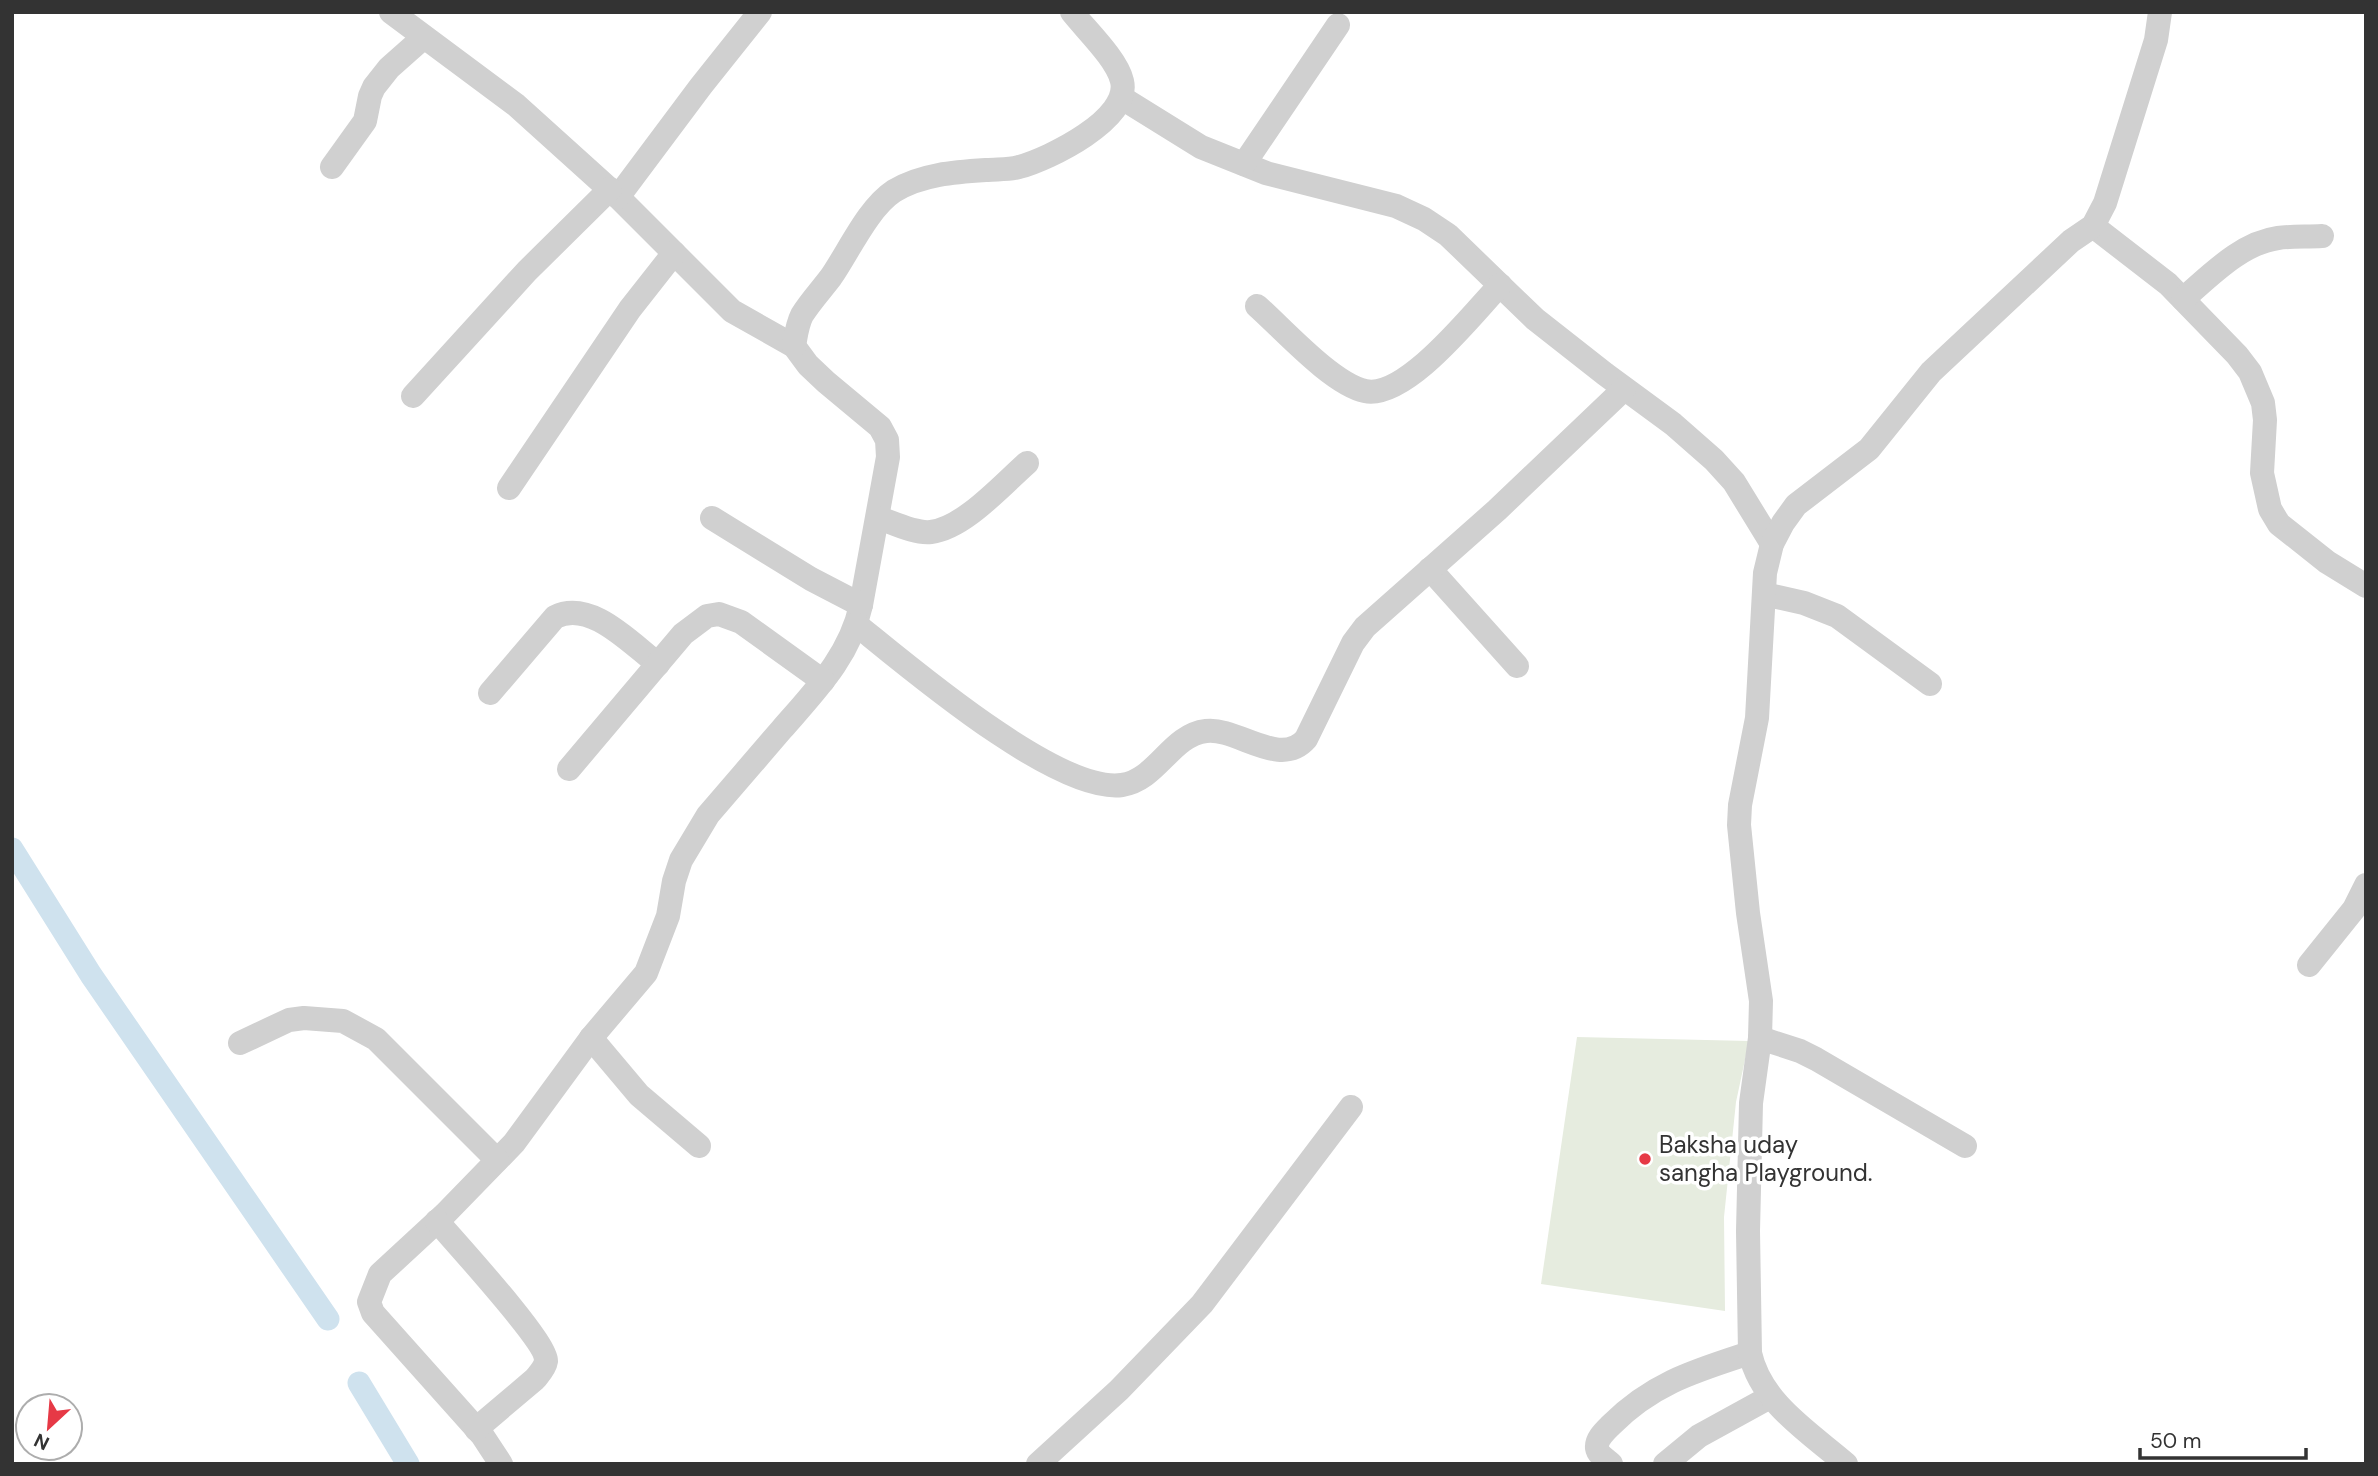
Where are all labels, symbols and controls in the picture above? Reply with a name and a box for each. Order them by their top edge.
place label: Baksha uday sangha Playground. [1659,1129,1872,1188]
marker: Baksha uday sangha Playground. [1637,1151,1653,1167]
north arrow [14,1392,84,1462]
scale bar [2140,1416,2306,1460]
text: 50 m [2150,1427,2201,1455]
text: N [30,1428,53,1456]

